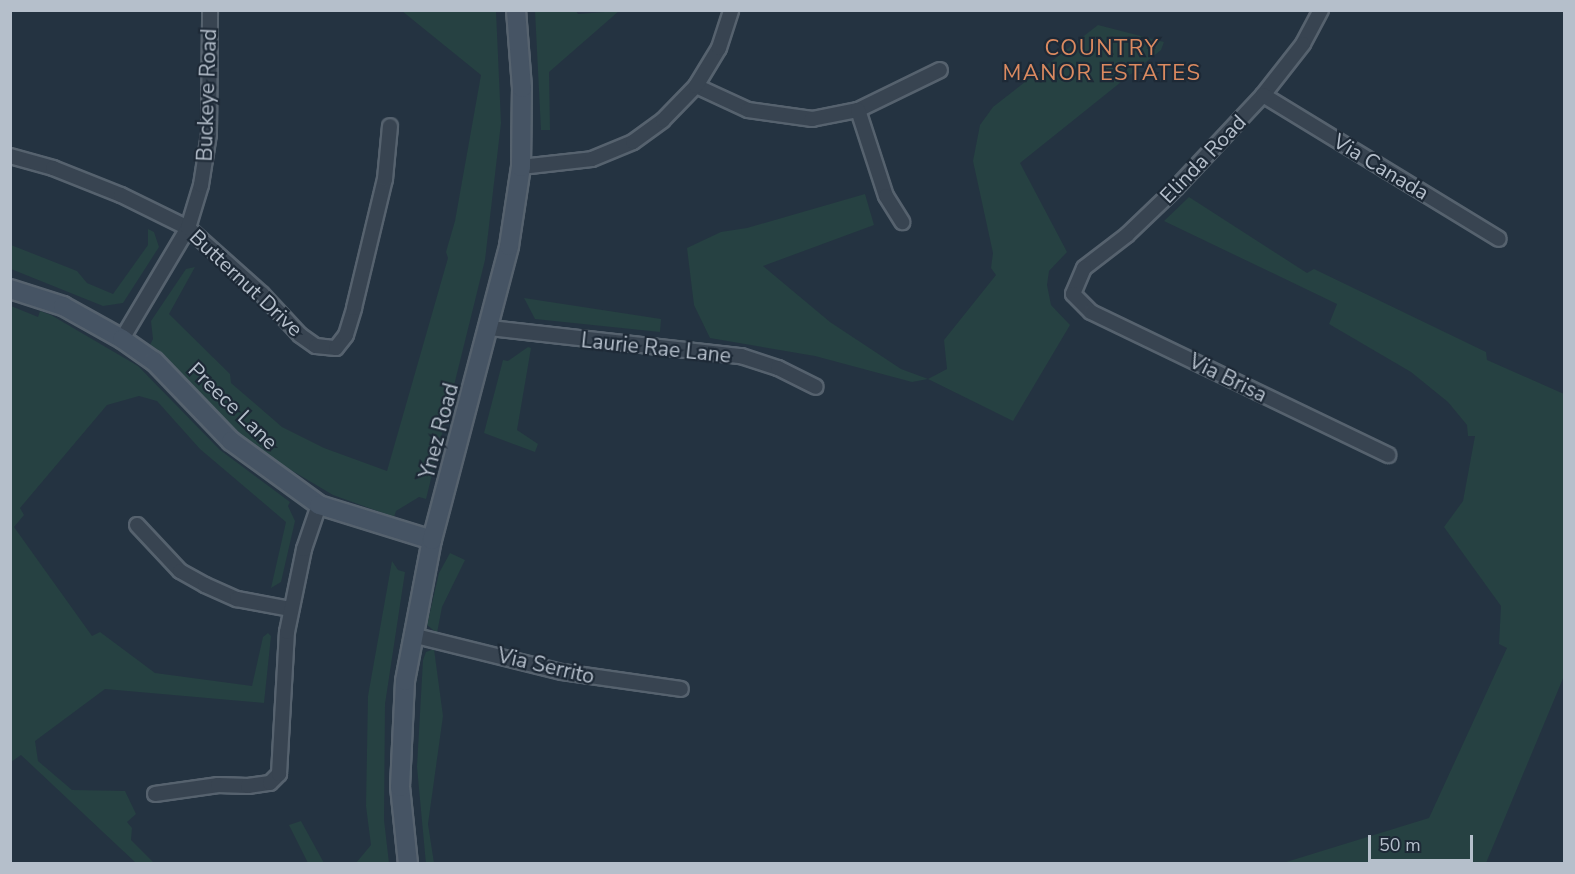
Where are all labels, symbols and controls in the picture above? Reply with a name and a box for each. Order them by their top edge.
street label: Buckeye Road [192,28,222,162]
district label: COUNTRY MANOR ESTATES [1003,35,1201,86]
street label: Elinda Road [1155,110,1251,208]
street label: Via Canada [1329,129,1433,205]
street label: Butternut Drive [184,224,308,342]
street label: Laurie Rae Lane [580,328,732,368]
street label: Via Brisa [1185,348,1271,408]
street label: Preece Lane [183,357,283,455]
street label: Ynez Road [414,380,464,482]
street label: Via Serrito [495,643,597,689]
scale bar [1371,823,1476,861]
text: 50 m [1379,833,1421,857]

